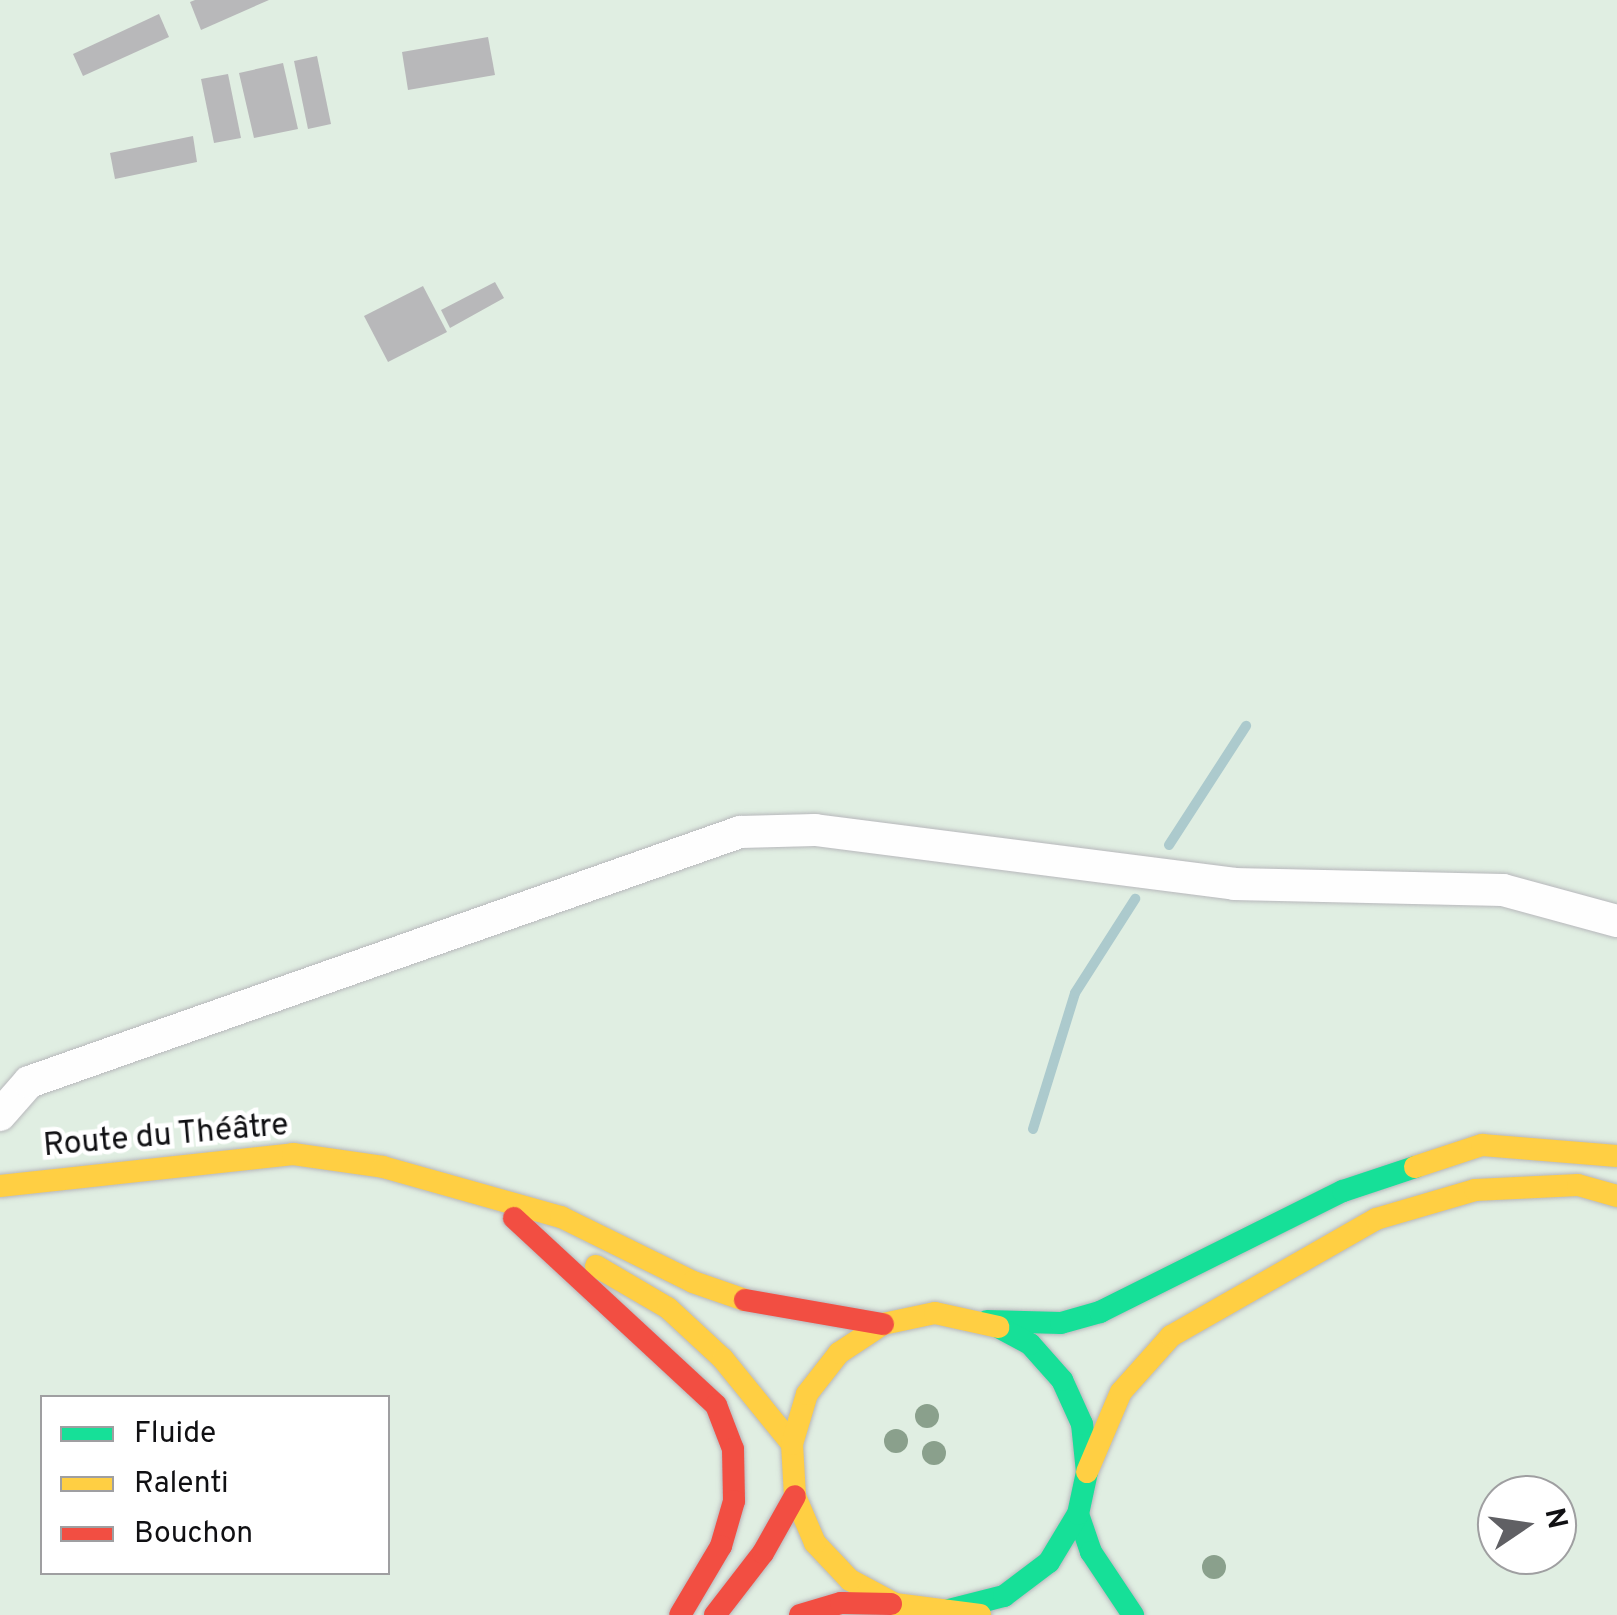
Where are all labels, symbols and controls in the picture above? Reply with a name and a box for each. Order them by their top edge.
street label: Route du Théâtre [41,1107,291,1167]
legend [40,1395,390,1575]
text: Fluide [134,1416,216,1453]
text: Ralenti [134,1466,229,1503]
north arrow [1477,1475,1577,1575]
text: N [1534,1505,1574,1533]
text: Bouchon [134,1516,253,1553]

